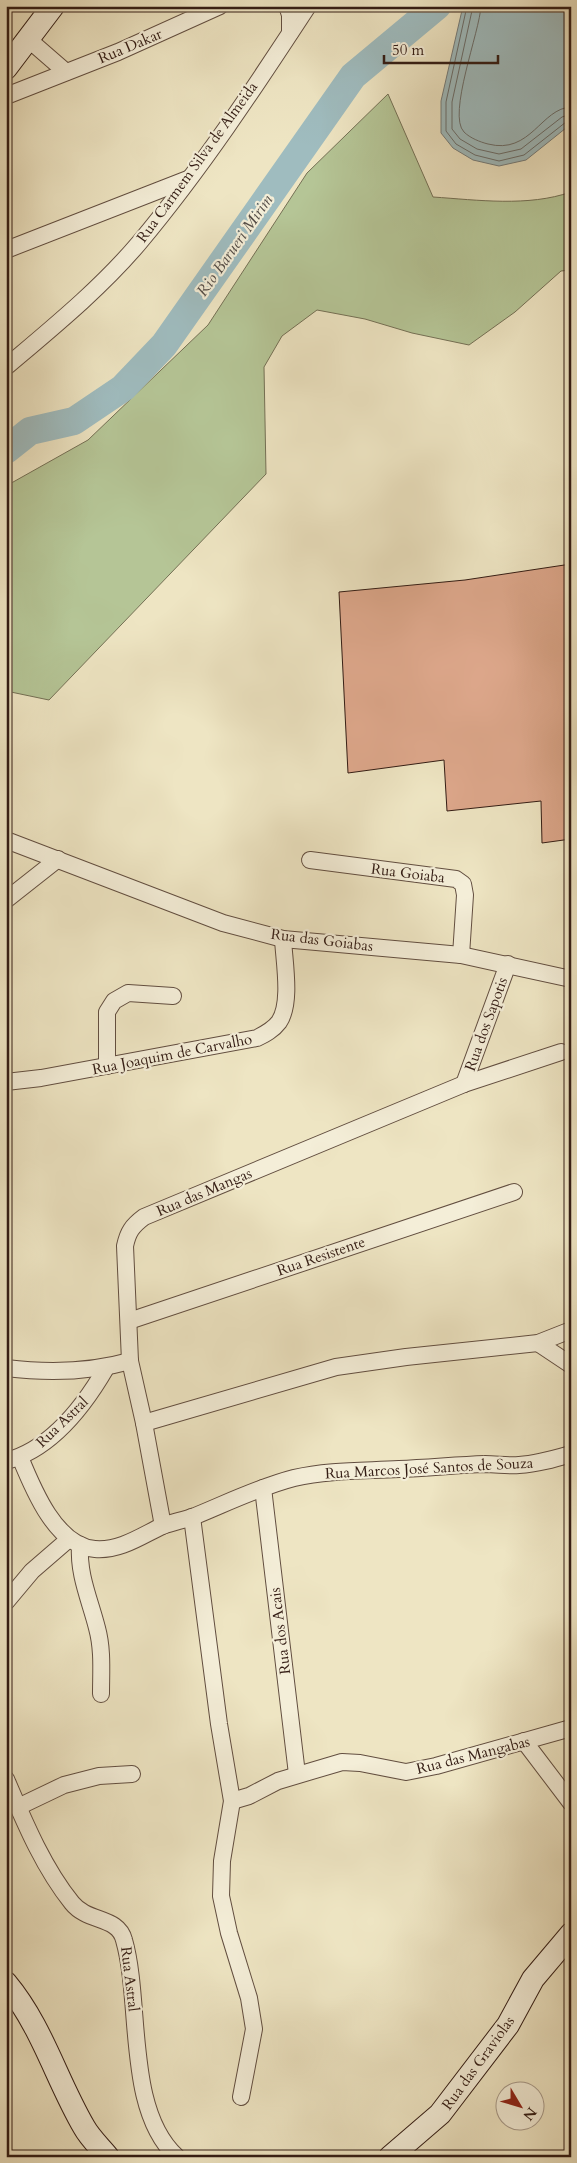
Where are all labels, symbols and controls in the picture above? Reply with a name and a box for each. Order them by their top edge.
street label: Rua Dakar [95,23,166,68]
scale bar [384,32,498,64]
text: 50 m [392,40,424,60]
street label: Rua Carmem Silva de Almeida [132,77,262,246]
water label: Rio Barueri Mirim [191,190,278,301]
street label: Rua Goiaba [370,859,447,888]
street label: Rua das Goiabas [270,924,374,956]
street label: Rua dos Sapotis [460,974,512,1074]
street label: Rua Joaquim de Carvalho [90,1029,254,1079]
street label: Rua das Mangas [153,1163,255,1221]
street label: Rua Resistente [274,1231,368,1280]
street label: Rua Astral [32,1392,93,1452]
street label: Rua Marcos José Santos de Souza [324,1453,534,1483]
street label: Rua dos Acais [265,1586,295,1676]
street label: Rua das Mangabas [414,1731,532,1779]
street label: Rua Astral [116,1945,144,2013]
street label: Rua das Graviolas [437,2012,519,2114]
north arrow [494,2080,544,2130]
text: N [519,2103,541,2124]

